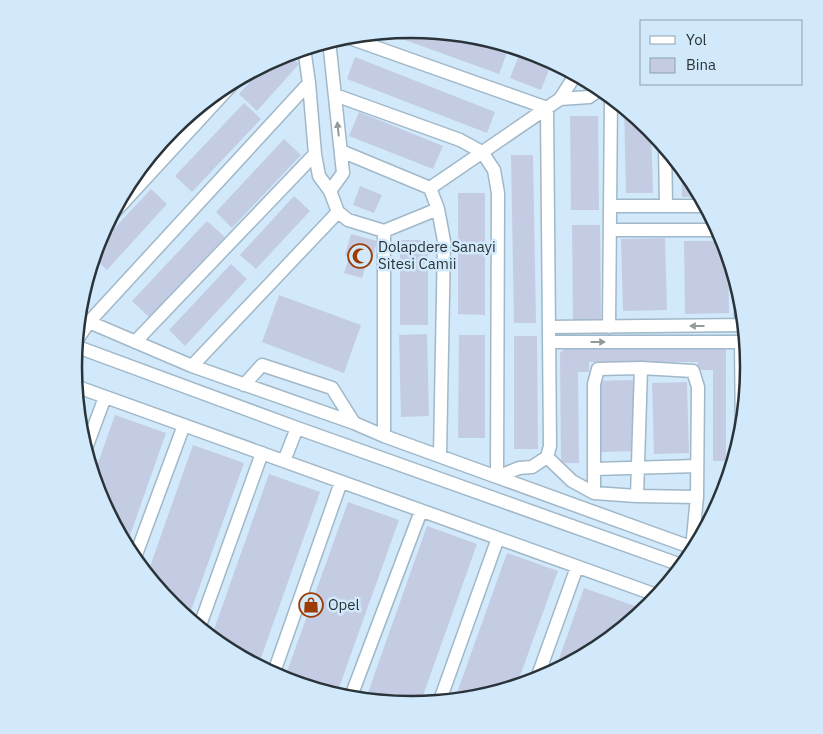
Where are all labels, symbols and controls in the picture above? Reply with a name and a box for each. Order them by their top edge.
legend [640,20,803,85]
text: Yol [686,30,707,49]
text: Bina [686,55,716,74]
one-way arrow [334,121,342,137]
place label: Dolapdere Sanayi Sitesi Camii [378,237,496,273]
mosque icon: Dolapdere Sanayi Sitesi Camii [347,243,373,269]
one-way arrow [689,322,705,330]
one-way arrow [590,338,606,346]
shop icon: Opel [298,592,324,618]
place label: Opel [328,595,360,614]

